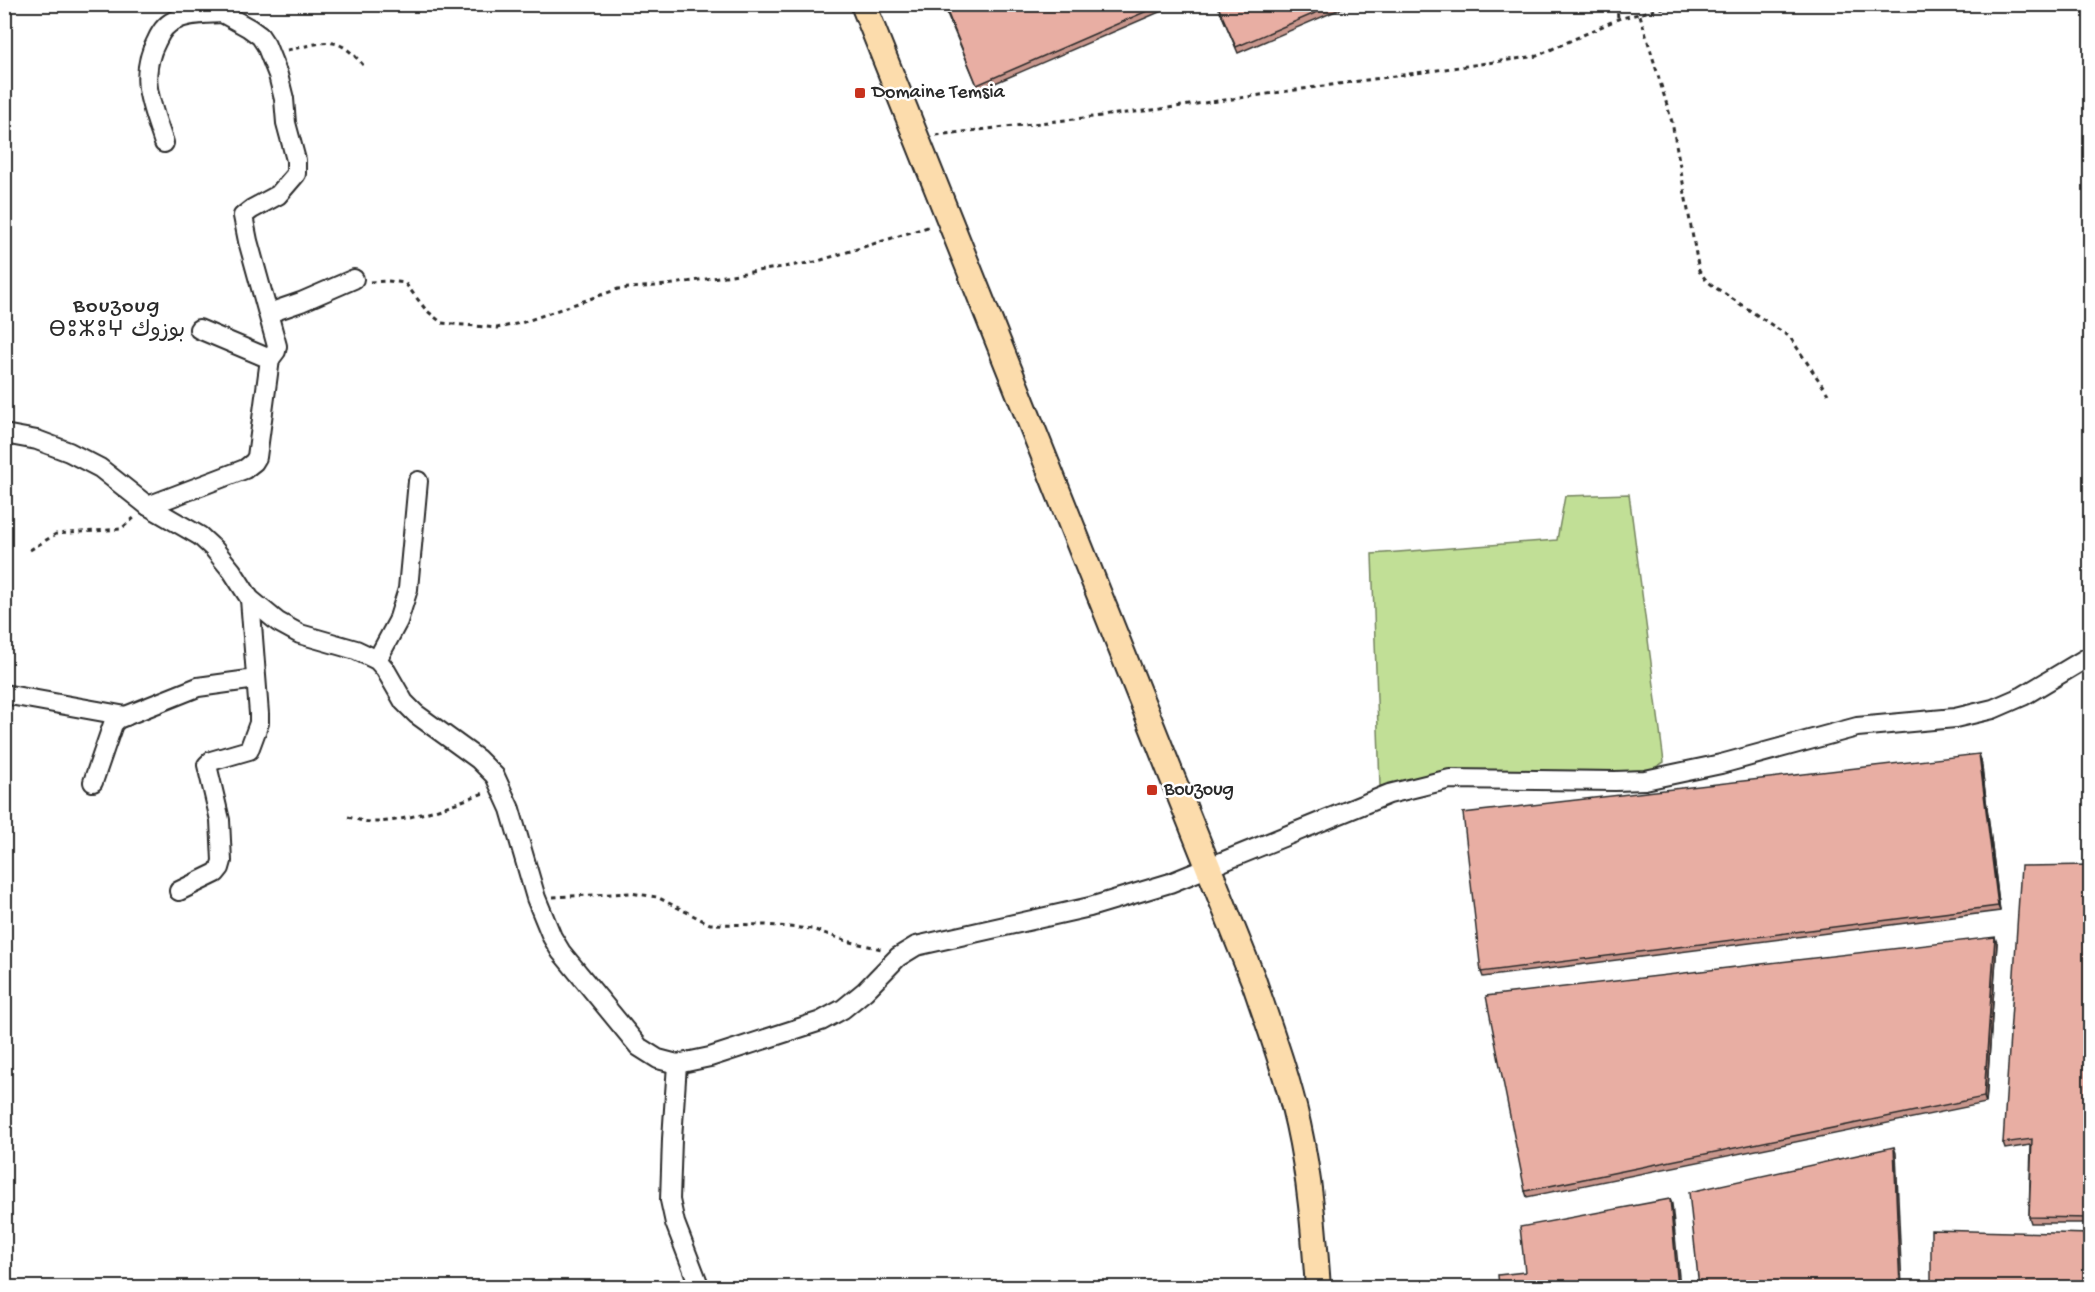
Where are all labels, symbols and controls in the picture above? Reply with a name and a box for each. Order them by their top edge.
place label: Domaine Temsia [870,82,1006,105]
marker: Domaine Temsia [853,86,867,100]
district label: Bouzoug ⴱⵓⵣⵓⵖ بوزوك [49,294,185,345]
place label: Bouzoug [1163,779,1234,802]
marker: Bouzoug [1145,783,1159,797]

